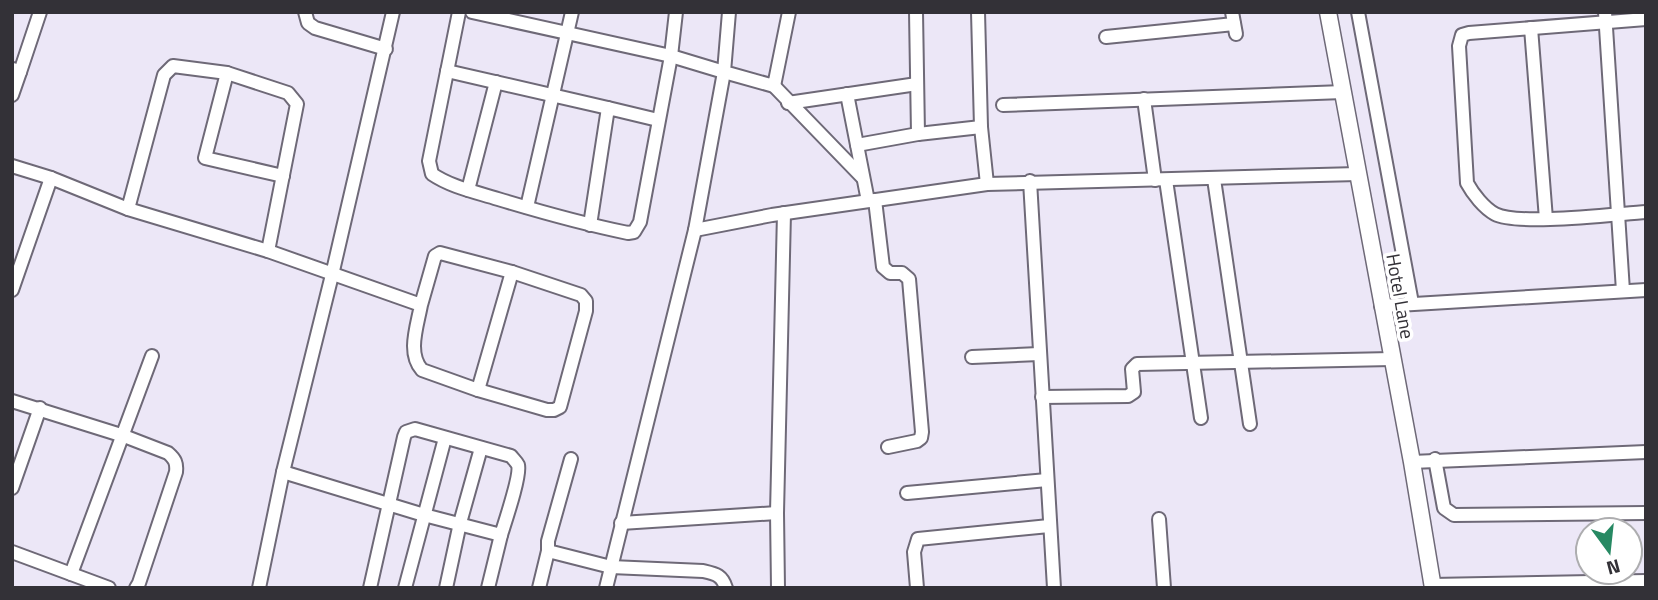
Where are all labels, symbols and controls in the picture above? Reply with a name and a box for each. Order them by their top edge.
street label: Hotel Lane [1379,251,1423,341]
north arrow [1574,516,1644,586]
text: N [1603,552,1624,584]

